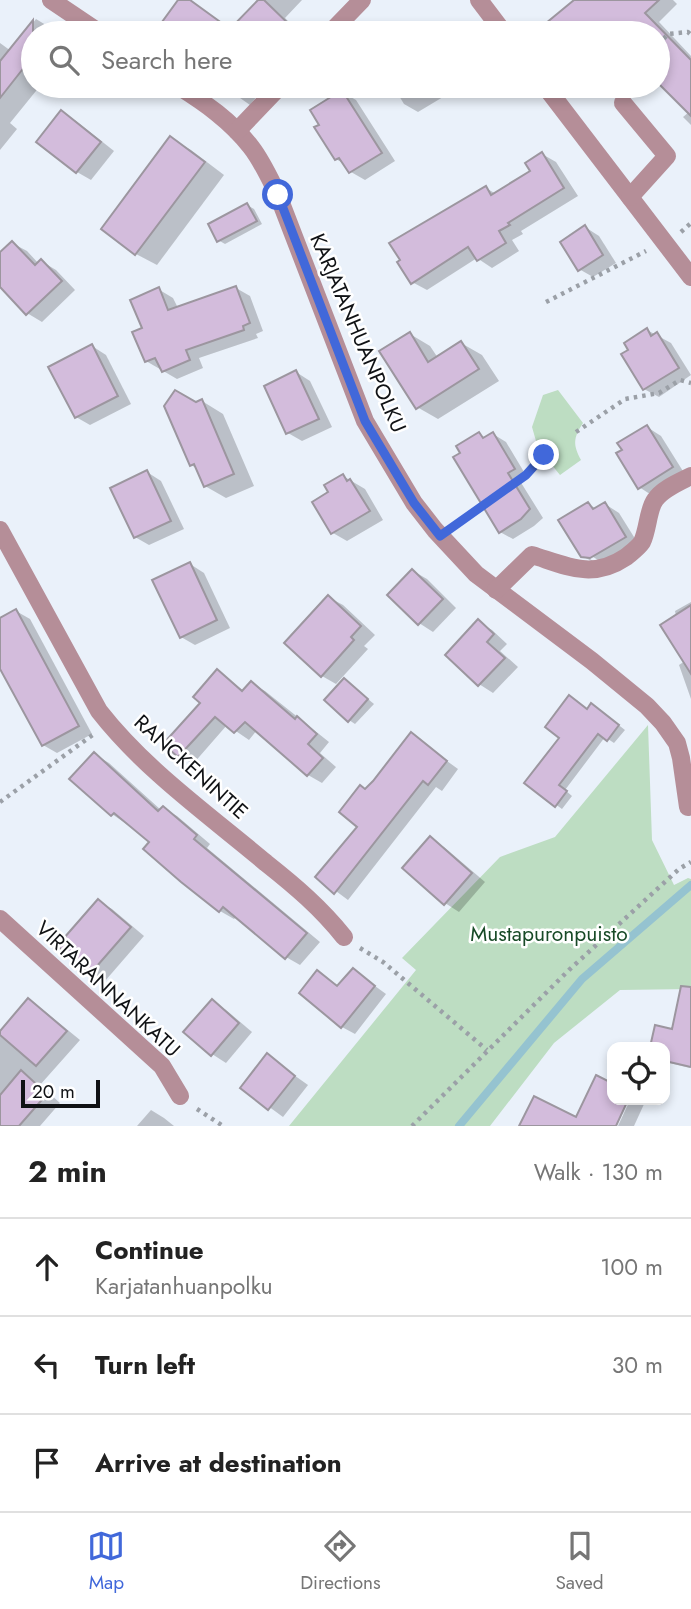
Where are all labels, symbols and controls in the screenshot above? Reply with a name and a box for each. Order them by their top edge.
search box [21,21,670,98]
icon: search [45,41,83,79]
text: Search here [101,41,233,79]
route start [262,179,293,210]
street label: KARJATANHUANPOLKU [302,229,414,437]
route end [528,439,559,470]
street label: RANCKENINTIE [128,708,254,826]
street label: VIRTARANNANKATU [29,914,187,1064]
park label: Mustapuronpuisto [470,919,628,949]
map controls [607,1042,670,1105]
button: locate [607,1042,670,1105]
scale bar [21,1077,100,1109]
text: 20 m [32,1078,75,1105]
text: 2 min [28,1150,107,1193]
text: Walk · 130 m [534,1155,663,1189]
text: Continue [95,1231,204,1269]
icon: ahead [28,1248,66,1286]
text: 100 m [600,1250,663,1284]
text: Karjatanhuanpolku [95,1269,273,1303]
icon: left [28,1346,66,1384]
text: Turn left [95,1346,195,1384]
text: 30 m [612,1348,663,1382]
icon: arrive [28,1444,66,1482]
text: Arrive at destination [95,1444,342,1482]
tab: Map [87,1527,125,1596]
tab: Directions [300,1527,381,1596]
tab: Saved [555,1527,604,1596]

